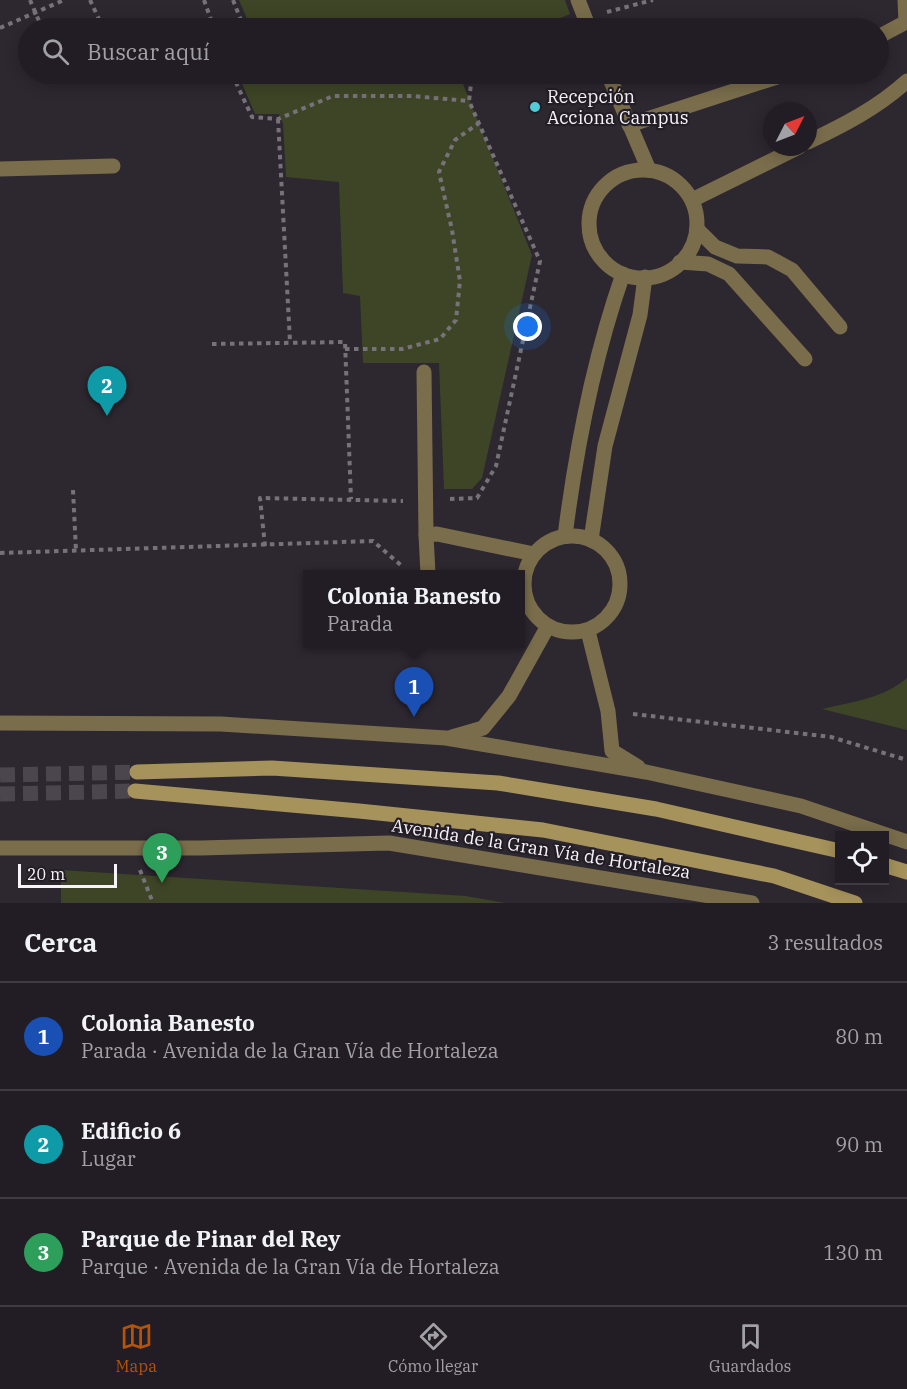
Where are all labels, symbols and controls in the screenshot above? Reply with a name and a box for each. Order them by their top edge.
search box [18,18,889,84]
icon: search [39,35,72,68]
text: Buscar aquí [87,37,210,66]
place label: Recepción Acciona Campus [547,85,688,129]
marker: Recepción Acciona Campus [528,100,542,114]
north arrow [763,102,817,156]
your location [513,312,542,341]
pin: 2 [88,366,126,416]
popup [303,570,525,648]
text: Colonia Banesto [327,581,501,610]
text: Parada [327,610,393,637]
pin: 1 [394,668,434,717]
street label: Avenida de la Gran Vía de Hortaleza [390,813,692,884]
map controls [835,831,889,885]
button: locate [835,831,889,885]
pin: 3 [142,834,182,883]
scale bar [18,861,117,888]
text: 20 m [27,864,65,884]
text: Cerca [24,925,97,959]
text: 3 resultados [767,929,883,956]
text: Colonia Banesto [81,1008,255,1037]
text: 1 [38,1023,50,1050]
text: 80 m [835,1023,883,1050]
text: Parada · Avenida de la Gran Vía de Hortaleza [81,1037,499,1064]
text: Edificio 6 [81,1116,181,1145]
text: 2 [38,1131,50,1158]
text: 90 m [835,1131,883,1158]
text: Lugar [81,1145,136,1172]
text: Parque de Pinar del Rey [81,1224,341,1253]
text: 3 [38,1239,50,1266]
text: 130 m [823,1239,883,1266]
text: Parque · Avenida de la Gran Vía de Hortaleza [81,1253,500,1280]
tab: Mapa [116,1320,157,1376]
tab: Cómo llegar [388,1320,478,1376]
tab: Guardados [709,1320,791,1376]

